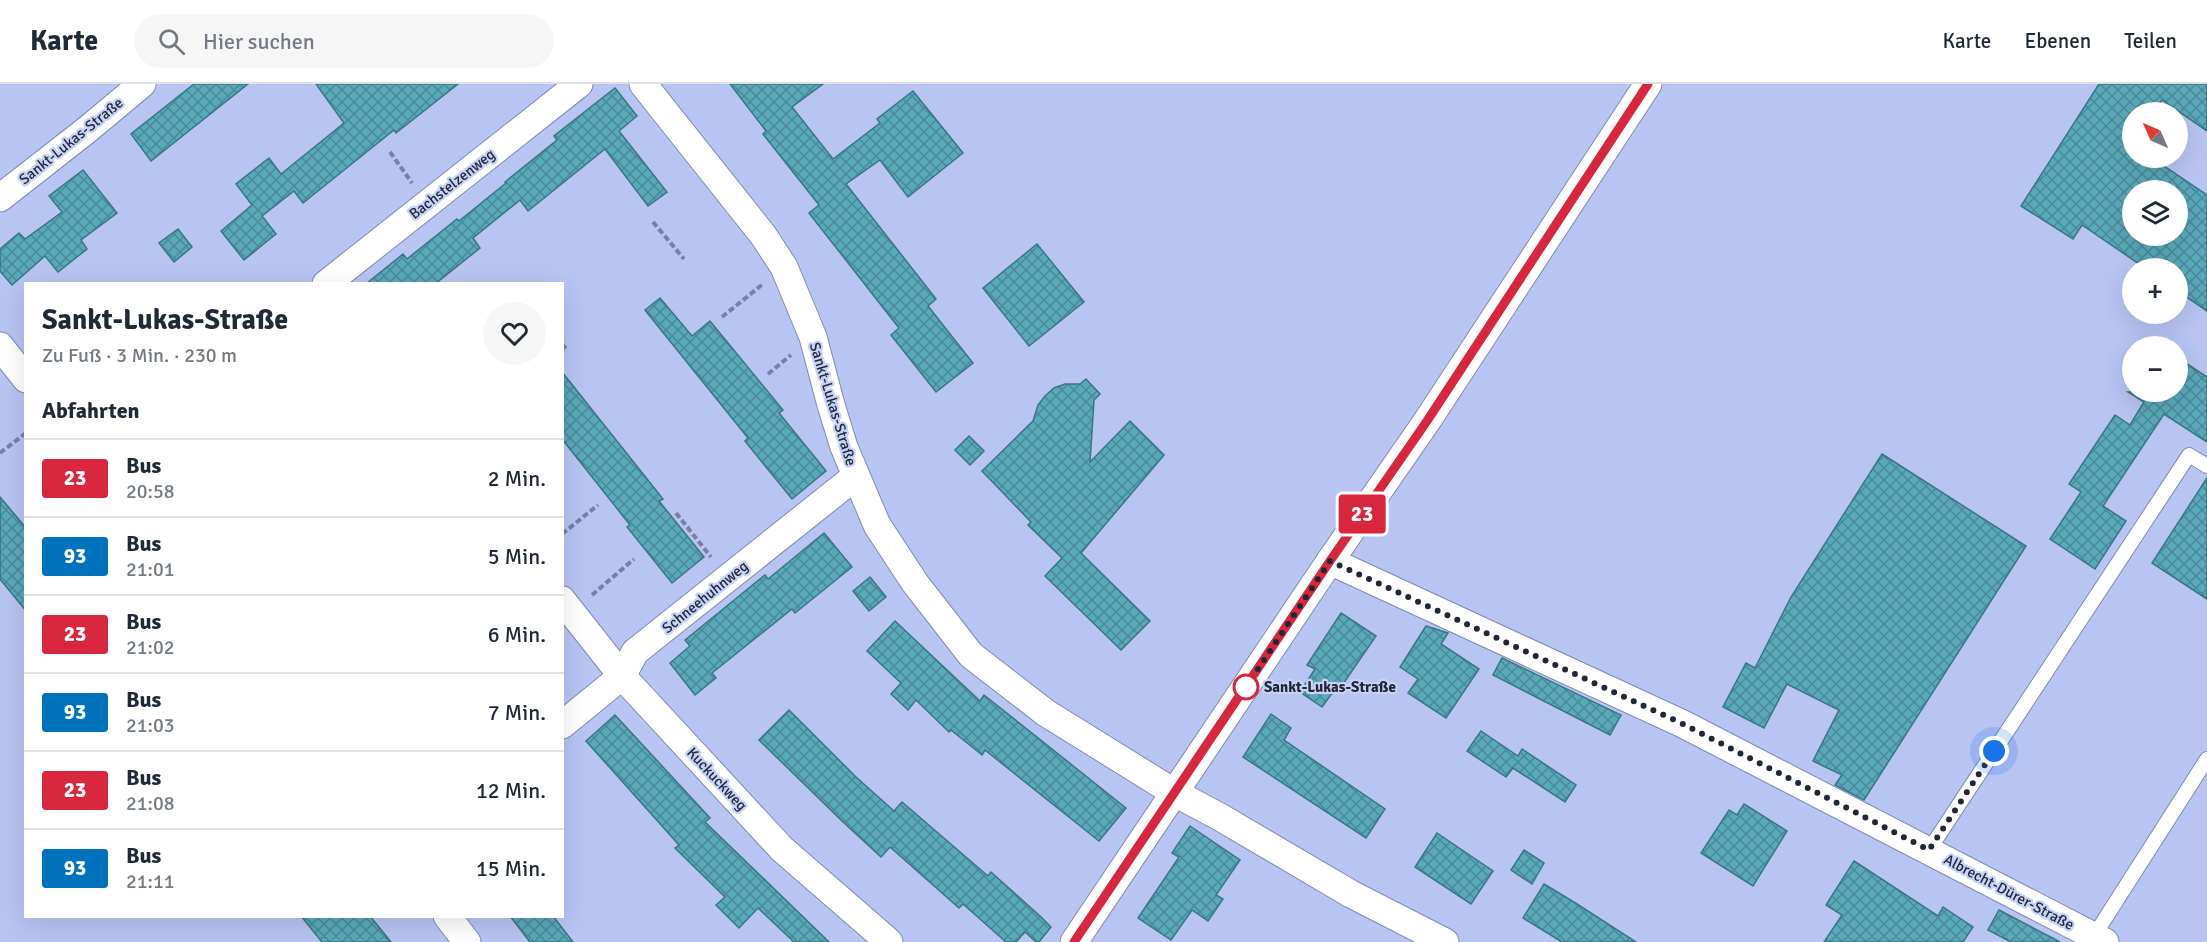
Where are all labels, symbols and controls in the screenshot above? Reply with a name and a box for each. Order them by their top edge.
search box [134,14,554,68]
text: Karte [30,24,98,58]
icon: search [155,25,188,58]
text: Hier suchen [203,28,315,55]
text: Karte [1942,28,1991,54]
text: Ebenen [2024,28,2091,54]
text: Teilen [2124,28,2177,54]
street label: Sankt-Lukas-Straße [15,94,127,188]
north arrow [2122,102,2188,168]
map controls [2122,102,2188,402]
street label: Bachstelzenweg [406,145,498,223]
button: layers [2122,180,2188,246]
button: + [2122,258,2188,324]
button: heart [483,302,546,365]
text: Sankt-Lukas-Straße [42,303,288,337]
button: − [2122,336,2188,402]
street label: Sankt-Lukas-Straße [806,340,860,468]
text: Zu Fuß · 3 Min. · 230 m [42,343,237,368]
text: Abfahrten [42,397,140,424]
text: Bus [126,452,161,479]
text: 23 [64,465,86,491]
text: 2 Min. [488,465,546,492]
text: 20:58 [126,479,175,504]
line badge: 23 [1335,494,1389,534]
text: 23 [1351,501,1373,527]
text: Bus [126,530,161,557]
text: 93 [64,543,86,569]
text: 5 Min. [488,543,546,570]
text: 21:01 [126,557,175,582]
street label: Schneehuhnweg [658,557,752,637]
text: Bus [126,608,161,635]
text: 23 [64,621,86,647]
text: 6 Min. [488,621,546,648]
text: 21:02 [126,635,175,660]
marker: Sankt-Lukas-Straße [1233,674,1259,700]
place label: Sankt-Lukas-Straße [1264,678,1396,696]
text: Bus [126,686,161,713]
text: 93 [64,699,86,725]
text: 7 Min. [488,699,546,726]
text: 21:03 [126,713,175,738]
your location [1979,736,2009,766]
street label: Kuckuckweg [683,744,751,814]
text: Bus [126,764,161,791]
text: 23 [64,777,86,803]
text: 12 Min. [476,777,546,804]
text: 21:08 [126,791,175,816]
text: Bus [126,842,161,869]
street label: Albrecht-Dürer-Straße [1941,850,2077,934]
text: 93 [64,855,86,881]
text: 15 Min. [476,855,546,882]
text: 21:11 [126,869,175,894]

